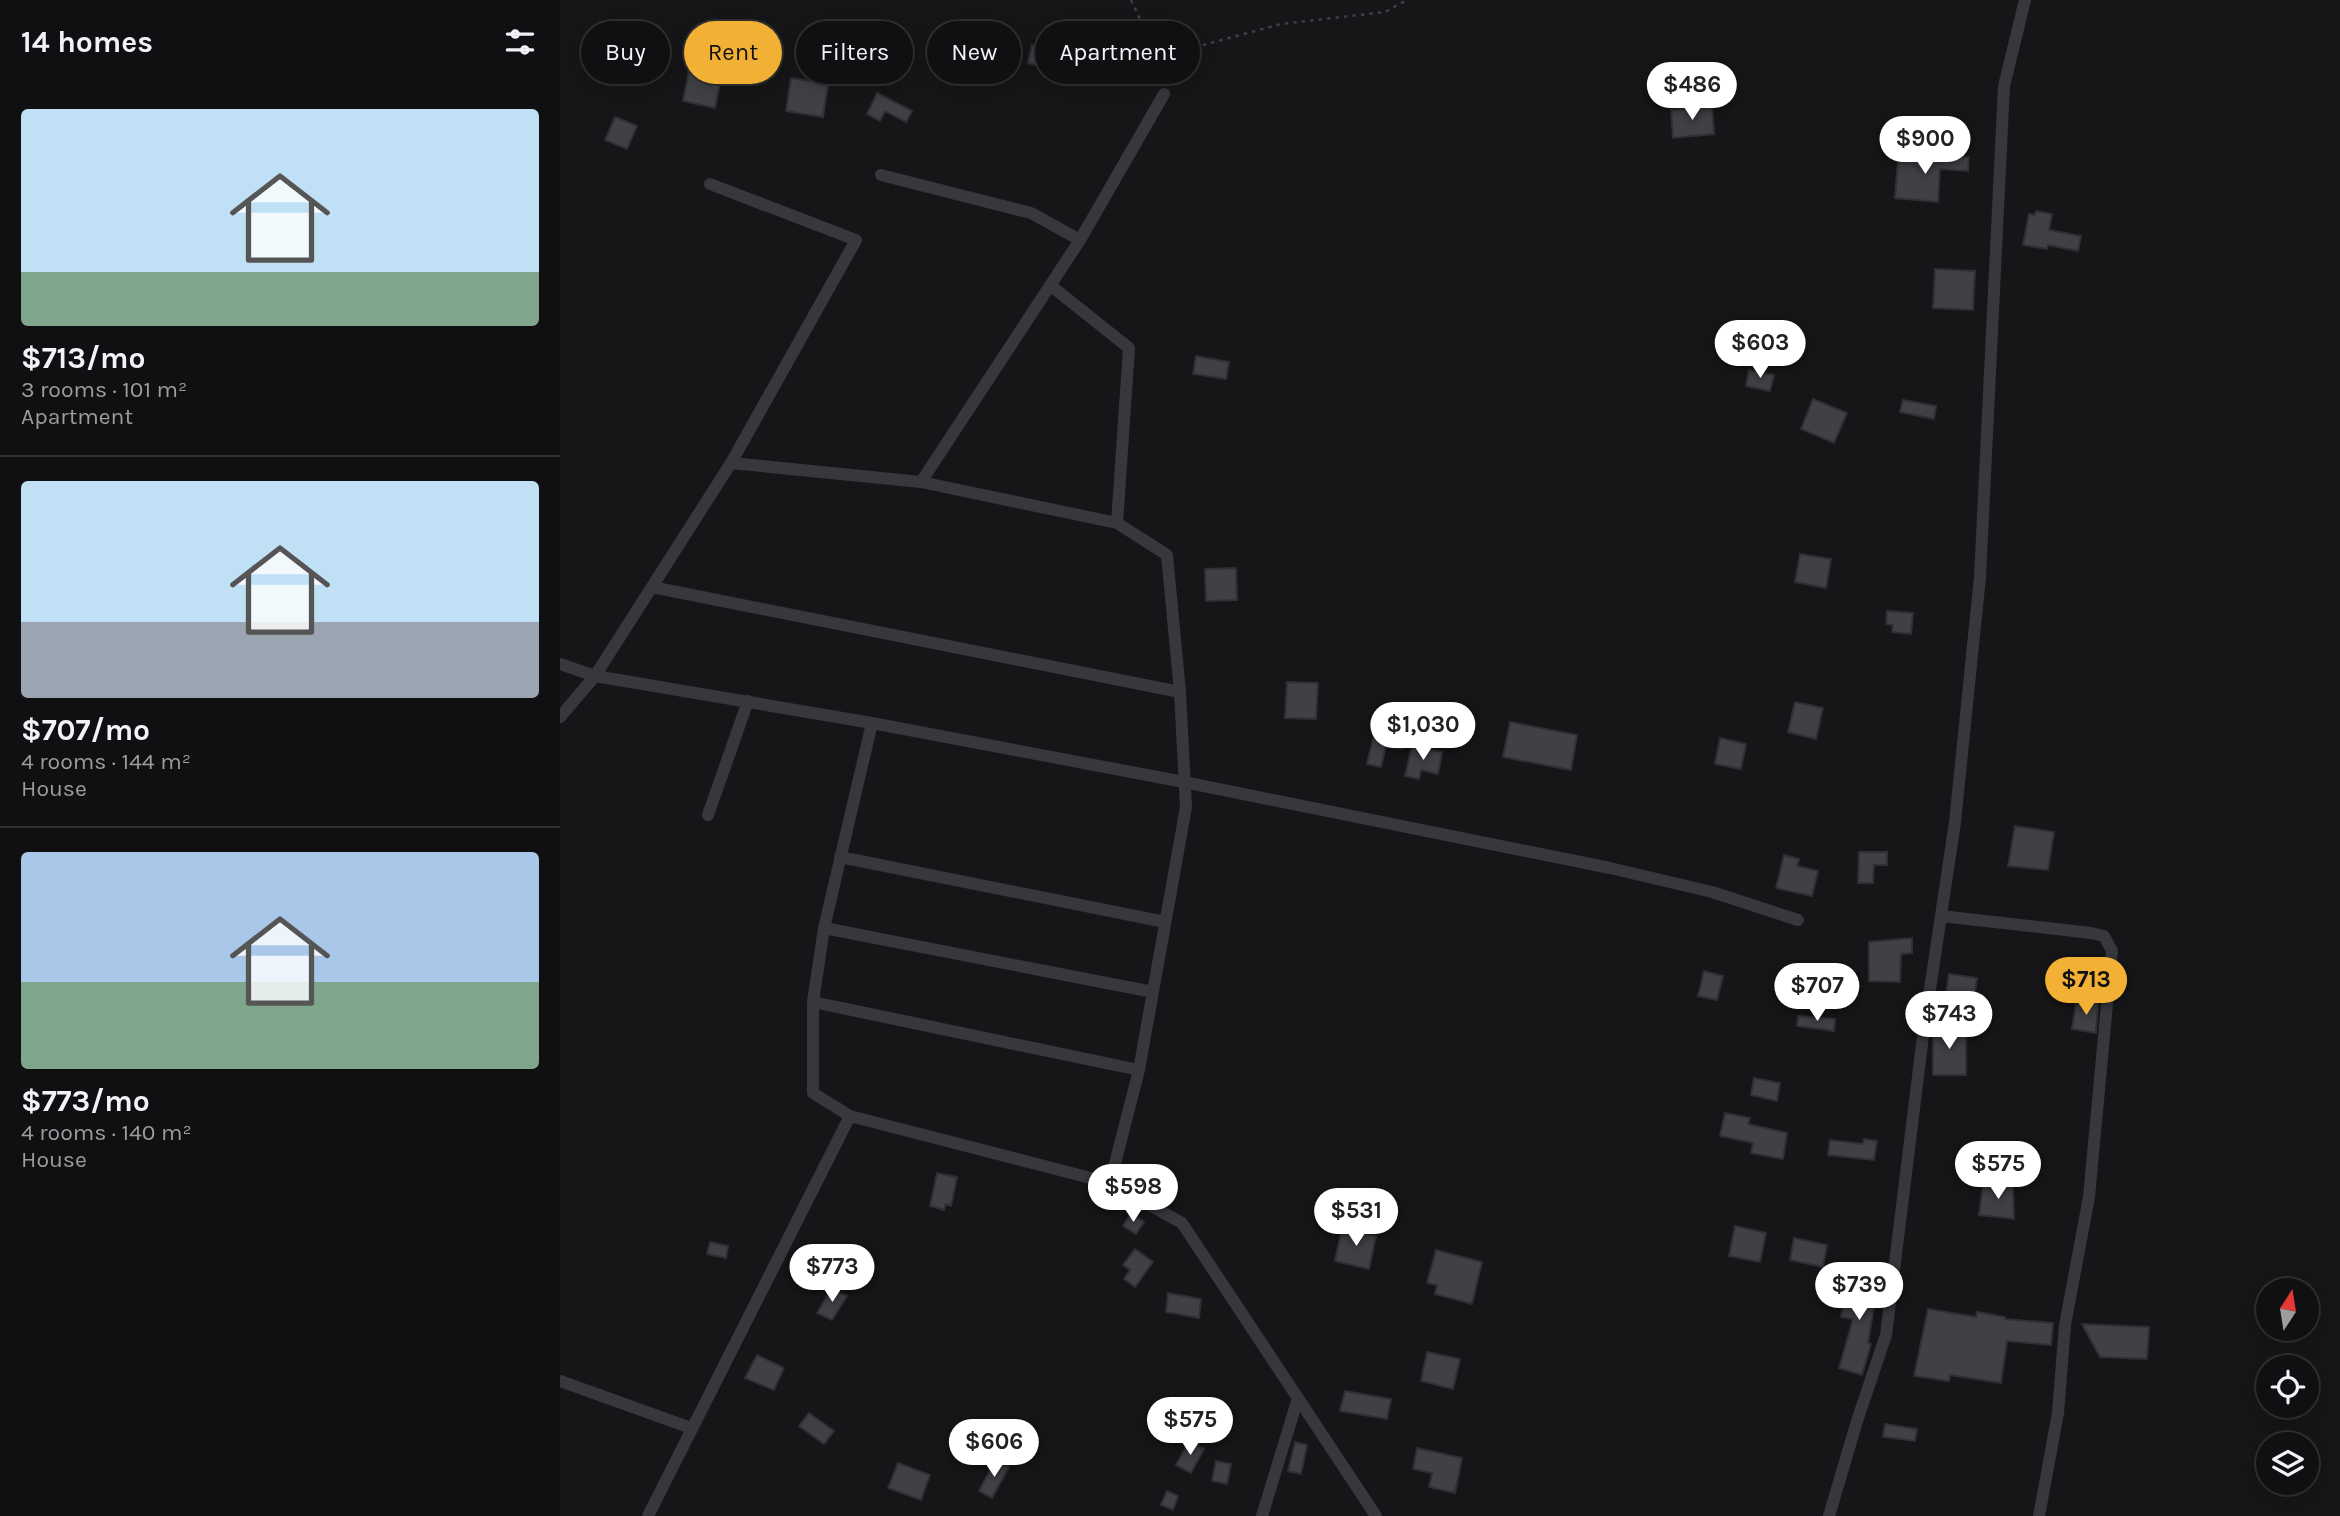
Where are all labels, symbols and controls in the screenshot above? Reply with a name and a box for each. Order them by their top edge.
chip: Buy [581,21,670,84]
chip: Rent [684,21,782,84]
chip: Filters [796,21,913,84]
chip: New [927,21,1021,84]
chip: Apartment [1035,21,1200,84]
icon: filters [501,23,539,61]
text: 14 homes [21,24,153,60]
pin: $486 [1651,62,1733,122]
text: $486 [1663,71,1721,98]
pin: $900 [1884,116,1966,176]
text: $900 [1896,125,1954,152]
icon: home [217,155,343,281]
pin: $603 [1719,320,1801,380]
text: $603 [1731,329,1789,356]
text: $713/mo [21,340,146,376]
text: 3 rooms · 101 m² [21,376,187,403]
text: Apartment [21,403,133,430]
icon: home [217,527,343,653]
pin: $1,030 [1366,702,1480,762]
text: $1,030 [1386,711,1460,738]
text: $707/mo [21,712,150,748]
text: 4 rooms · 144 m² [21,748,191,775]
text: House [21,775,87,802]
icon: home [217,898,343,1024]
pin: $713 [2045,958,2127,1017]
pin: $707 [1776,964,1858,1023]
text: $713 [2061,966,2111,993]
text: $707 [1790,972,1844,999]
pin: $743 [1908,992,1990,1051]
text: $743 [1921,1000,1977,1027]
text: $773/mo [21,1083,150,1119]
text: 4 rooms · 140 m² [21,1119,192,1146]
pin: $575 [1957,1142,2039,1201]
text: House [21,1146,87,1173]
text: $575 [1971,1150,2025,1177]
pin: $598 [1092,1164,1174,1224]
text: $598 [1104,1173,1162,1200]
pin: $531 [1315,1188,1397,1248]
text: $531 [1330,1197,1382,1224]
pin: $773 [791,1244,873,1304]
text: $773 [805,1253,859,1280]
pin: $739 [1818,1262,1900,1322]
text: $739 [1831,1271,1887,1298]
north arrow [2256,1278,2319,1340]
map controls [2256,1278,2319,1495]
button: locate [2256,1355,2319,1418]
pin: $575 [1149,1398,1231,1457]
text: $575 [1163,1406,1217,1433]
pin: $606 [953,1420,1035,1479]
text: $606 [965,1428,1023,1455]
button: layers [2256,1432,2319,1495]

